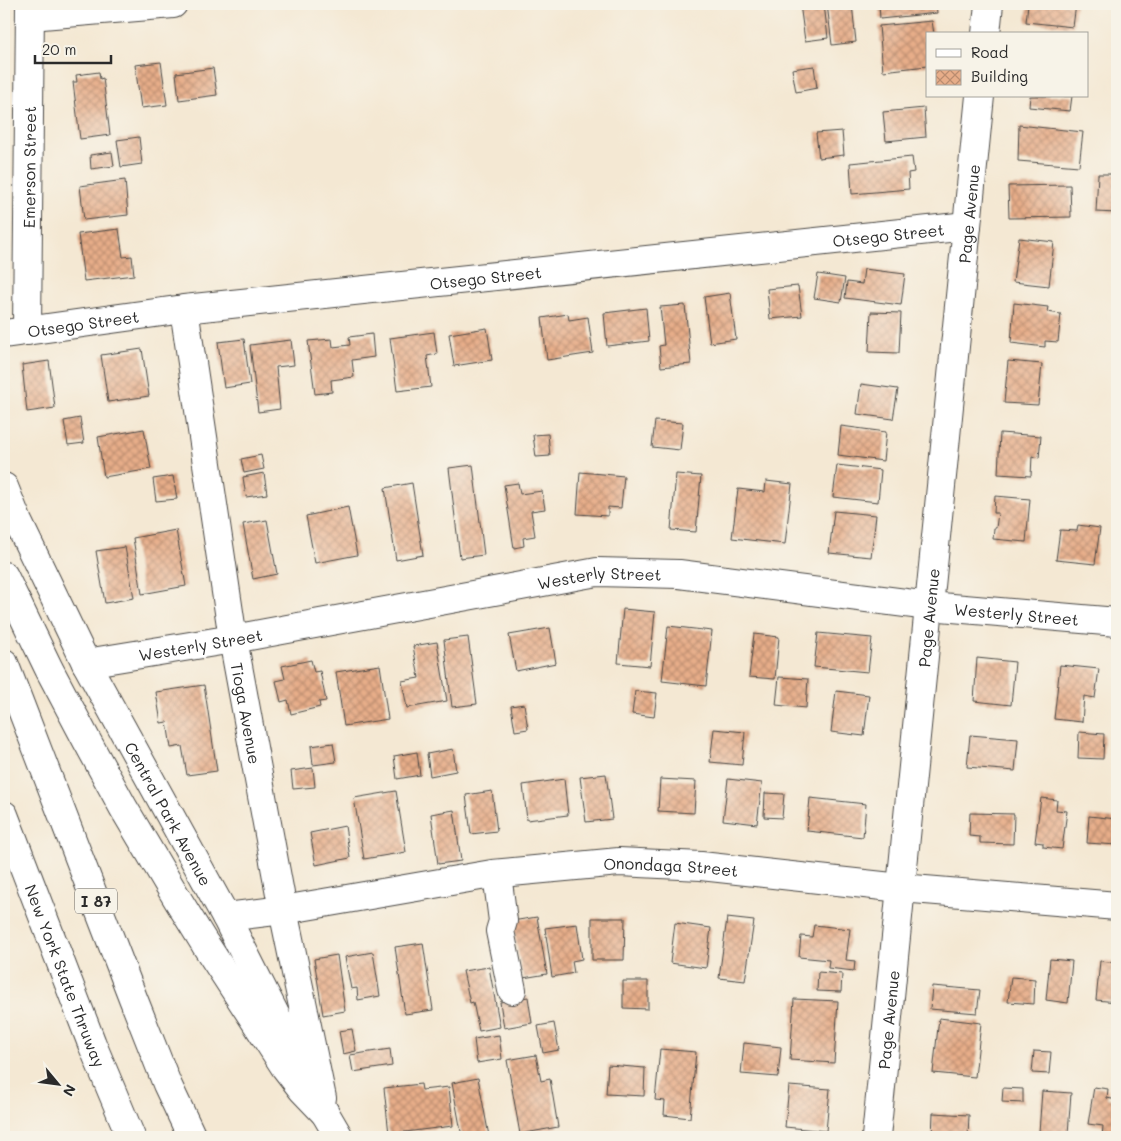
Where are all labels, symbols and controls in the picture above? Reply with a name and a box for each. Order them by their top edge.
scale bar [35,32,111,64]
legend [926,32,1088,98]
text: 20 m [42,39,76,59]
text: Road [971,42,1008,62]
text: Building [971,66,1028,86]
street label: Emerson Street [17,106,40,228]
street label: Page Avenue [953,163,984,264]
street label: Otsego Street [831,218,945,251]
street label: Otsego Street [429,261,543,293]
street label: Otsego Street [26,305,140,341]
street label: Westerly Street [535,562,662,593]
street label: Page Avenue [912,567,943,668]
street label: Westerly Street [953,598,1080,629]
street label: Westerly Street [137,623,264,665]
street label: Tioga Avenue [227,661,266,766]
street label: Central Park Avenue [121,738,217,889]
street label: Onondaga Street [602,851,739,881]
street label: New York State Thruway [21,881,111,1070]
road number: I 87 [75,888,117,914]
street label: Page Avenue [872,969,903,1070]
north arrow [32,1058,82,1108]
text: N [59,1081,81,1100]

